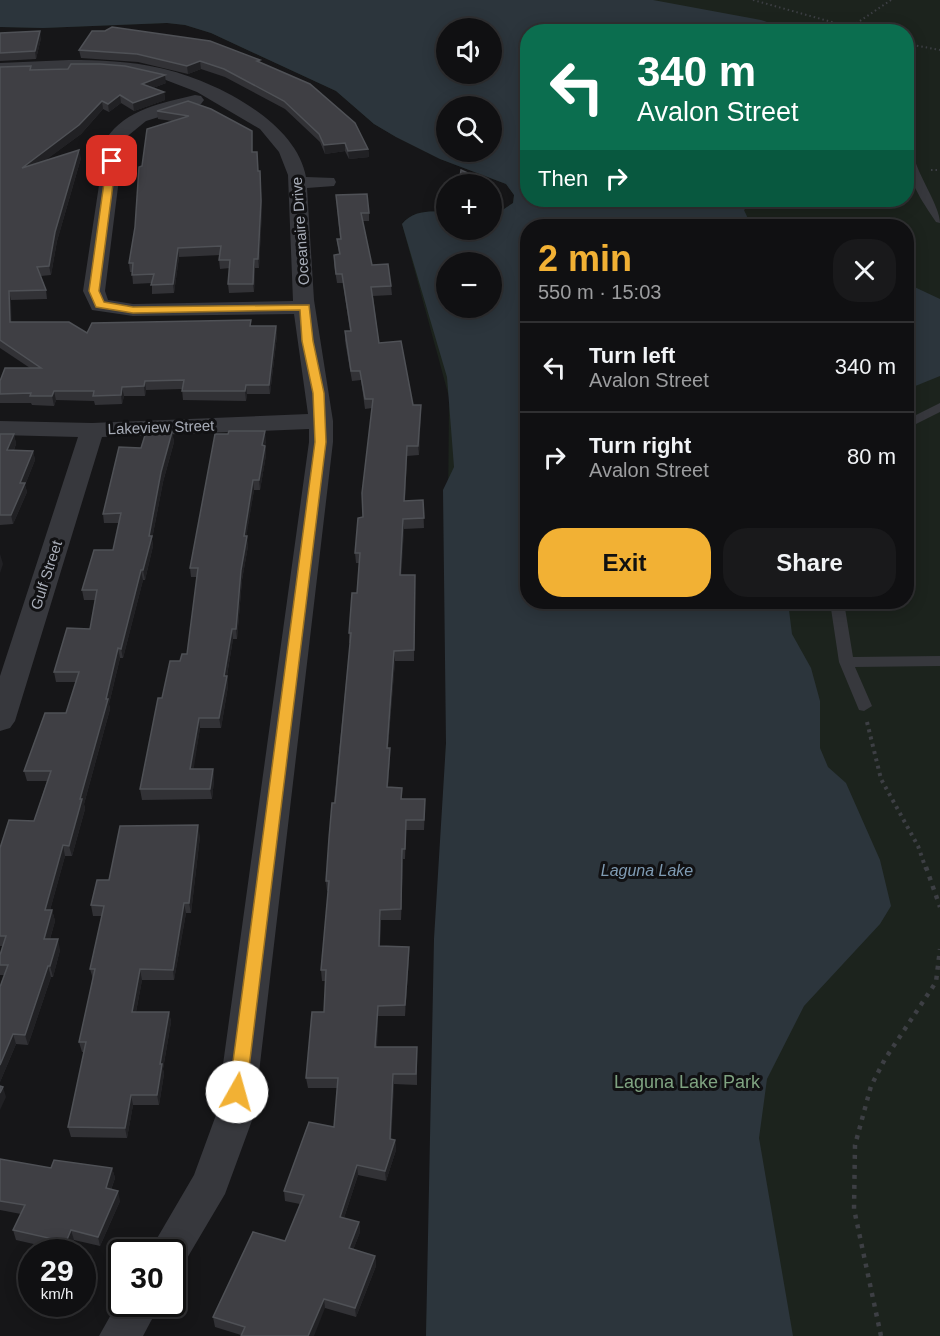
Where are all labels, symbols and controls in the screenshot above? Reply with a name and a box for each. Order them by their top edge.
map controls [436,18,502,318]
button: sound [436,18,502,84]
icon: left [538,48,616,126]
text: 340 m [637,48,756,95]
button: search [436,96,502,162]
text: Avalon Street [637,97,799,127]
pin [86,135,137,186]
icon: arrive [95,144,128,177]
icon: right [600,162,633,195]
text: Then [538,166,588,191]
button: + [436,174,502,240]
street label: Oceanaire Drive [288,176,312,286]
text: 2 min [538,238,632,279]
button: close [833,239,896,302]
button: − [436,252,502,318]
text: 550 m · 15:03 [538,281,661,303]
text: Turn left [589,343,675,368]
icon: left [538,351,571,384]
text: 340 m [835,354,896,379]
text: Avalon Street [589,369,709,391]
street label: Lakeview Street [107,417,215,437]
text: Turn right [589,433,691,458]
icon: right [538,441,571,474]
text: 80 m [847,444,896,469]
text: Avalon Street [589,459,709,481]
button: Exit [538,528,711,597]
button: Share [723,528,896,597]
street label: Gulf Street [27,537,65,612]
water label: Laguna Lake [601,862,693,879]
position arrow [205,1060,269,1124]
park label: Laguna Lake Park [614,1072,761,1092]
speed limit sign: 30 [108,1239,186,1317]
text: 29 [40,1254,74,1287]
text: km/h [41,1285,73,1302]

